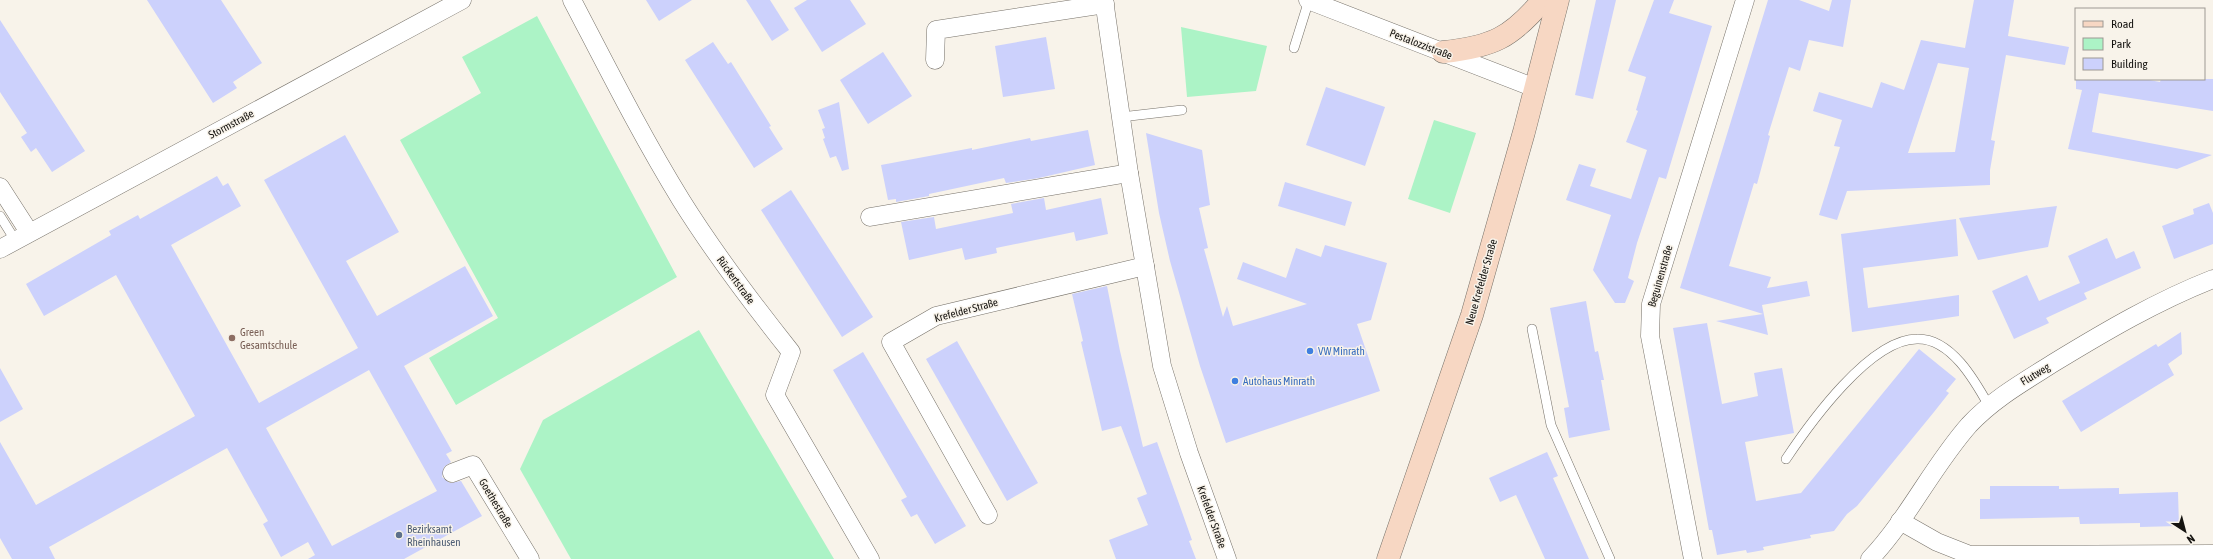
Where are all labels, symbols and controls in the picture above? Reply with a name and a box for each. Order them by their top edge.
legend [2075,8,2205,80]
text: Road [2111,17,2134,31]
street label: Pestalozzistraße [1388,27,1454,61]
text: Park [2111,37,2132,51]
text: Building [2111,57,2149,71]
street label: Stormstraße [206,107,256,141]
street label: Neue Krefelder Straße [1463,238,1499,326]
street label: Beguinenstraße [1645,244,1675,308]
street label: Rückertstraße [715,254,757,306]
street label: Krefelder Straße [933,296,999,324]
place label: Green Gesamtschule [240,326,297,351]
marker: Green Gesamtschule [227,333,237,343]
place label: VW Minrath [1318,345,1365,357]
marker: VW Minrath [1305,346,1315,356]
street label: Flutweg [2018,360,2052,387]
place label: Autohaus Minrath [1243,375,1315,387]
marker: Autohaus Minrath [1230,376,1240,386]
street label: Goethestraße [477,476,515,530]
street label: Krefelder Straße [1195,484,1229,550]
north arrow [2165,511,2205,551]
place label: Bezirksamt Rheinhausen [407,523,461,548]
marker: Bezirksamt Rheinhausen [394,530,404,540]
text: N [2185,532,2197,546]

